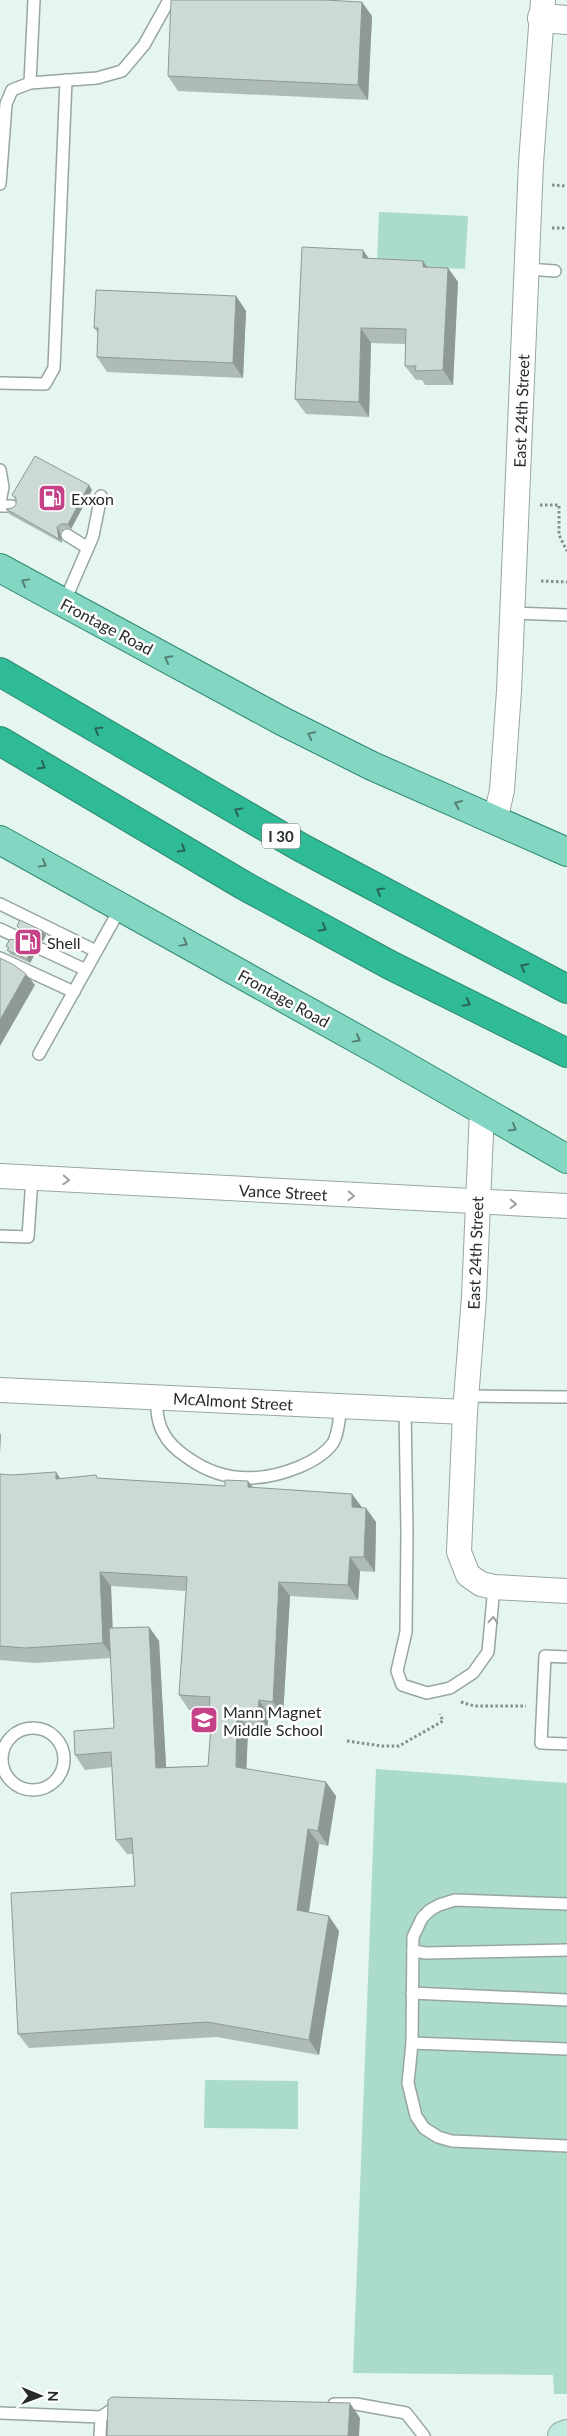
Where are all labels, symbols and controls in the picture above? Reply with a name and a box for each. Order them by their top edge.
street label: East 24th Street [510,354,532,468]
fuel station icon: Exxon [37,483,67,513]
place label: Exxon [71,489,114,508]
one-way arrow [21,578,30,588]
street label: Frontage Road [58,594,156,658]
one-way arrow [164,655,173,665]
one-way arrow [94,726,103,736]
one-way arrow [307,731,316,741]
one-way arrow [36,759,45,769]
one-way arrow [454,800,463,811]
one-way arrow [235,808,244,818]
road number: I 30 [262,824,300,848]
one-way arrow [176,842,185,852]
one-way arrow [37,857,46,867]
one-way arrow [376,887,385,897]
one-way arrow [318,922,327,932]
fuel station icon: Shell [13,927,43,957]
place label: Shell [47,933,80,952]
one-way arrow [179,936,188,946]
one-way arrow [520,963,529,973]
street label: Frontage Road [235,965,333,1031]
one-way arrow [462,997,471,1007]
one-way arrow [352,1033,361,1043]
one-way arrow [508,1122,517,1132]
one-way arrow [62,1174,70,1185]
street label: Vance Street [238,1180,328,1204]
one-way arrow [347,1190,355,1201]
street label: East 24th Street [464,1196,486,1310]
one-way arrow [509,1199,517,1210]
street label: McAlmont Street [173,1388,294,1414]
one-way arrow [487,1616,498,1624]
place label: Mann Magnet Middle School [223,1702,323,1739]
school or university icon: Mann Magnet Middle School [189,1705,219,1735]
north arrow [15,2371,65,2421]
text: N [45,2391,62,2402]

